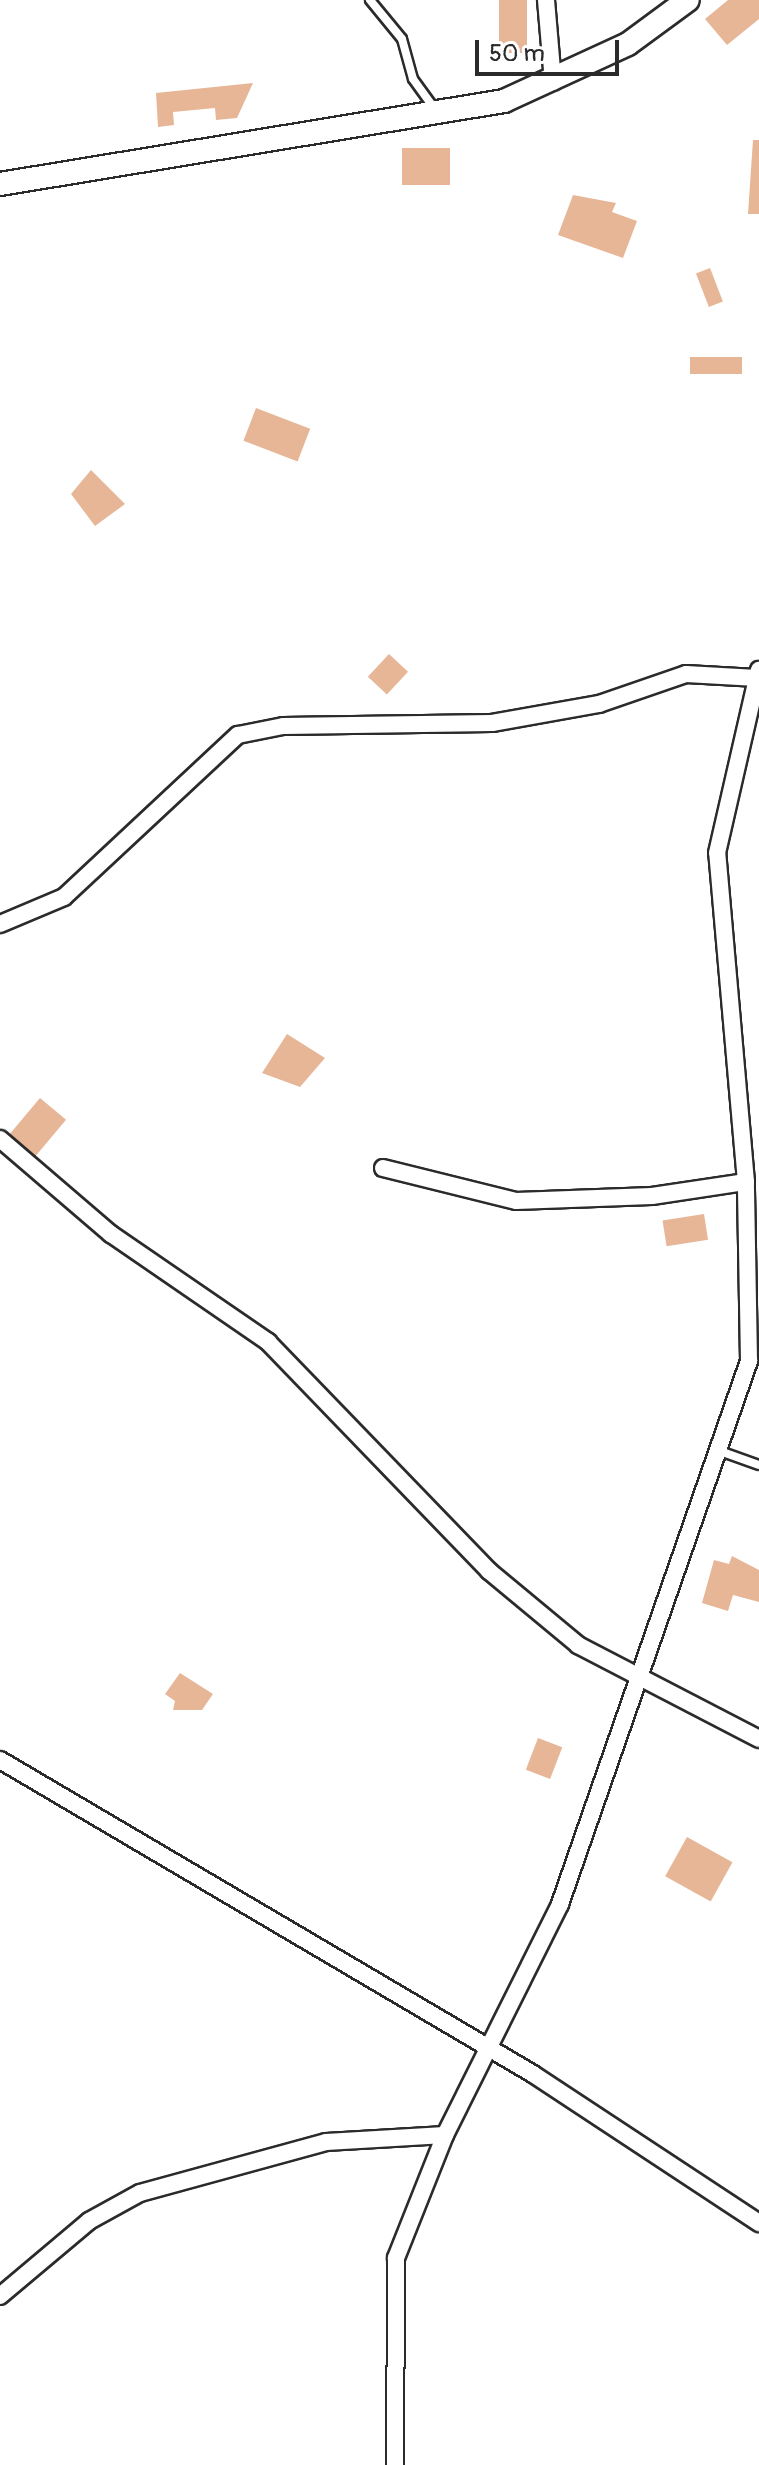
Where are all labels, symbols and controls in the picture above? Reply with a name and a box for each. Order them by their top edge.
scale bar [479,24,623,74]
text: 50 m [489,39,545,68]

